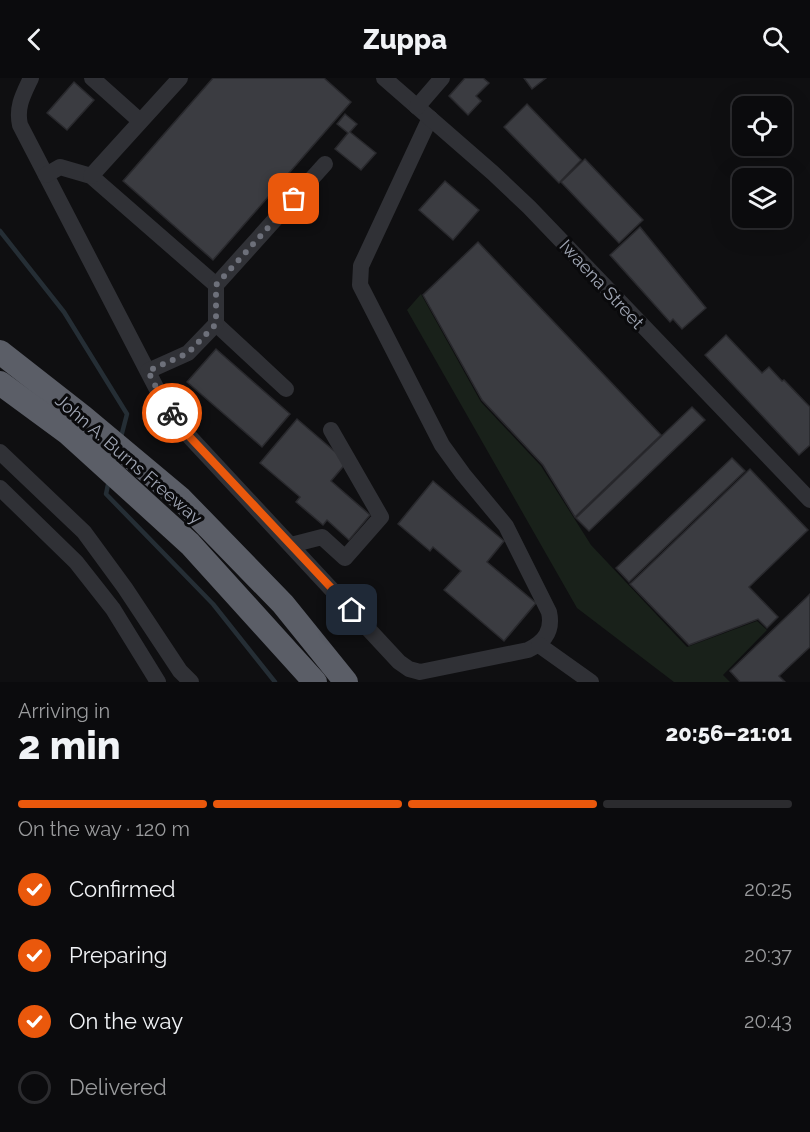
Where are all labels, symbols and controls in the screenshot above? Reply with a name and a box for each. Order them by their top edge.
icon: back [18,23,51,56]
icon: search [759,23,792,56]
text: Zuppa [363,24,447,55]
map controls [732,96,792,228]
button: locate [732,96,792,156]
button: layers [732,168,792,228]
pin [268,173,319,224]
icon: bag [277,182,310,215]
street label: Iwaena Street [555,235,649,333]
courier [142,383,202,443]
street label: John A. Burns Freeway [51,390,207,529]
icon: bike [156,397,189,430]
pin [326,584,377,635]
icon: home [335,593,368,626]
text: Arriving in [18,699,110,723]
text: 20:56–21:01 [665,720,792,746]
text: 2 min [18,722,121,768]
text: On the way · 120 m [18,817,190,841]
icon: check [18,873,51,906]
text: Confirmed [69,876,176,902]
text: 20:25 [744,877,792,901]
icon: check [18,939,51,972]
text: Preparing [69,942,167,968]
text: 20:37 [744,943,792,967]
icon: check [18,1005,51,1038]
text: On the way [69,1008,183,1034]
text: 20:43 [744,1009,792,1033]
text: Delivered [69,1074,167,1100]

